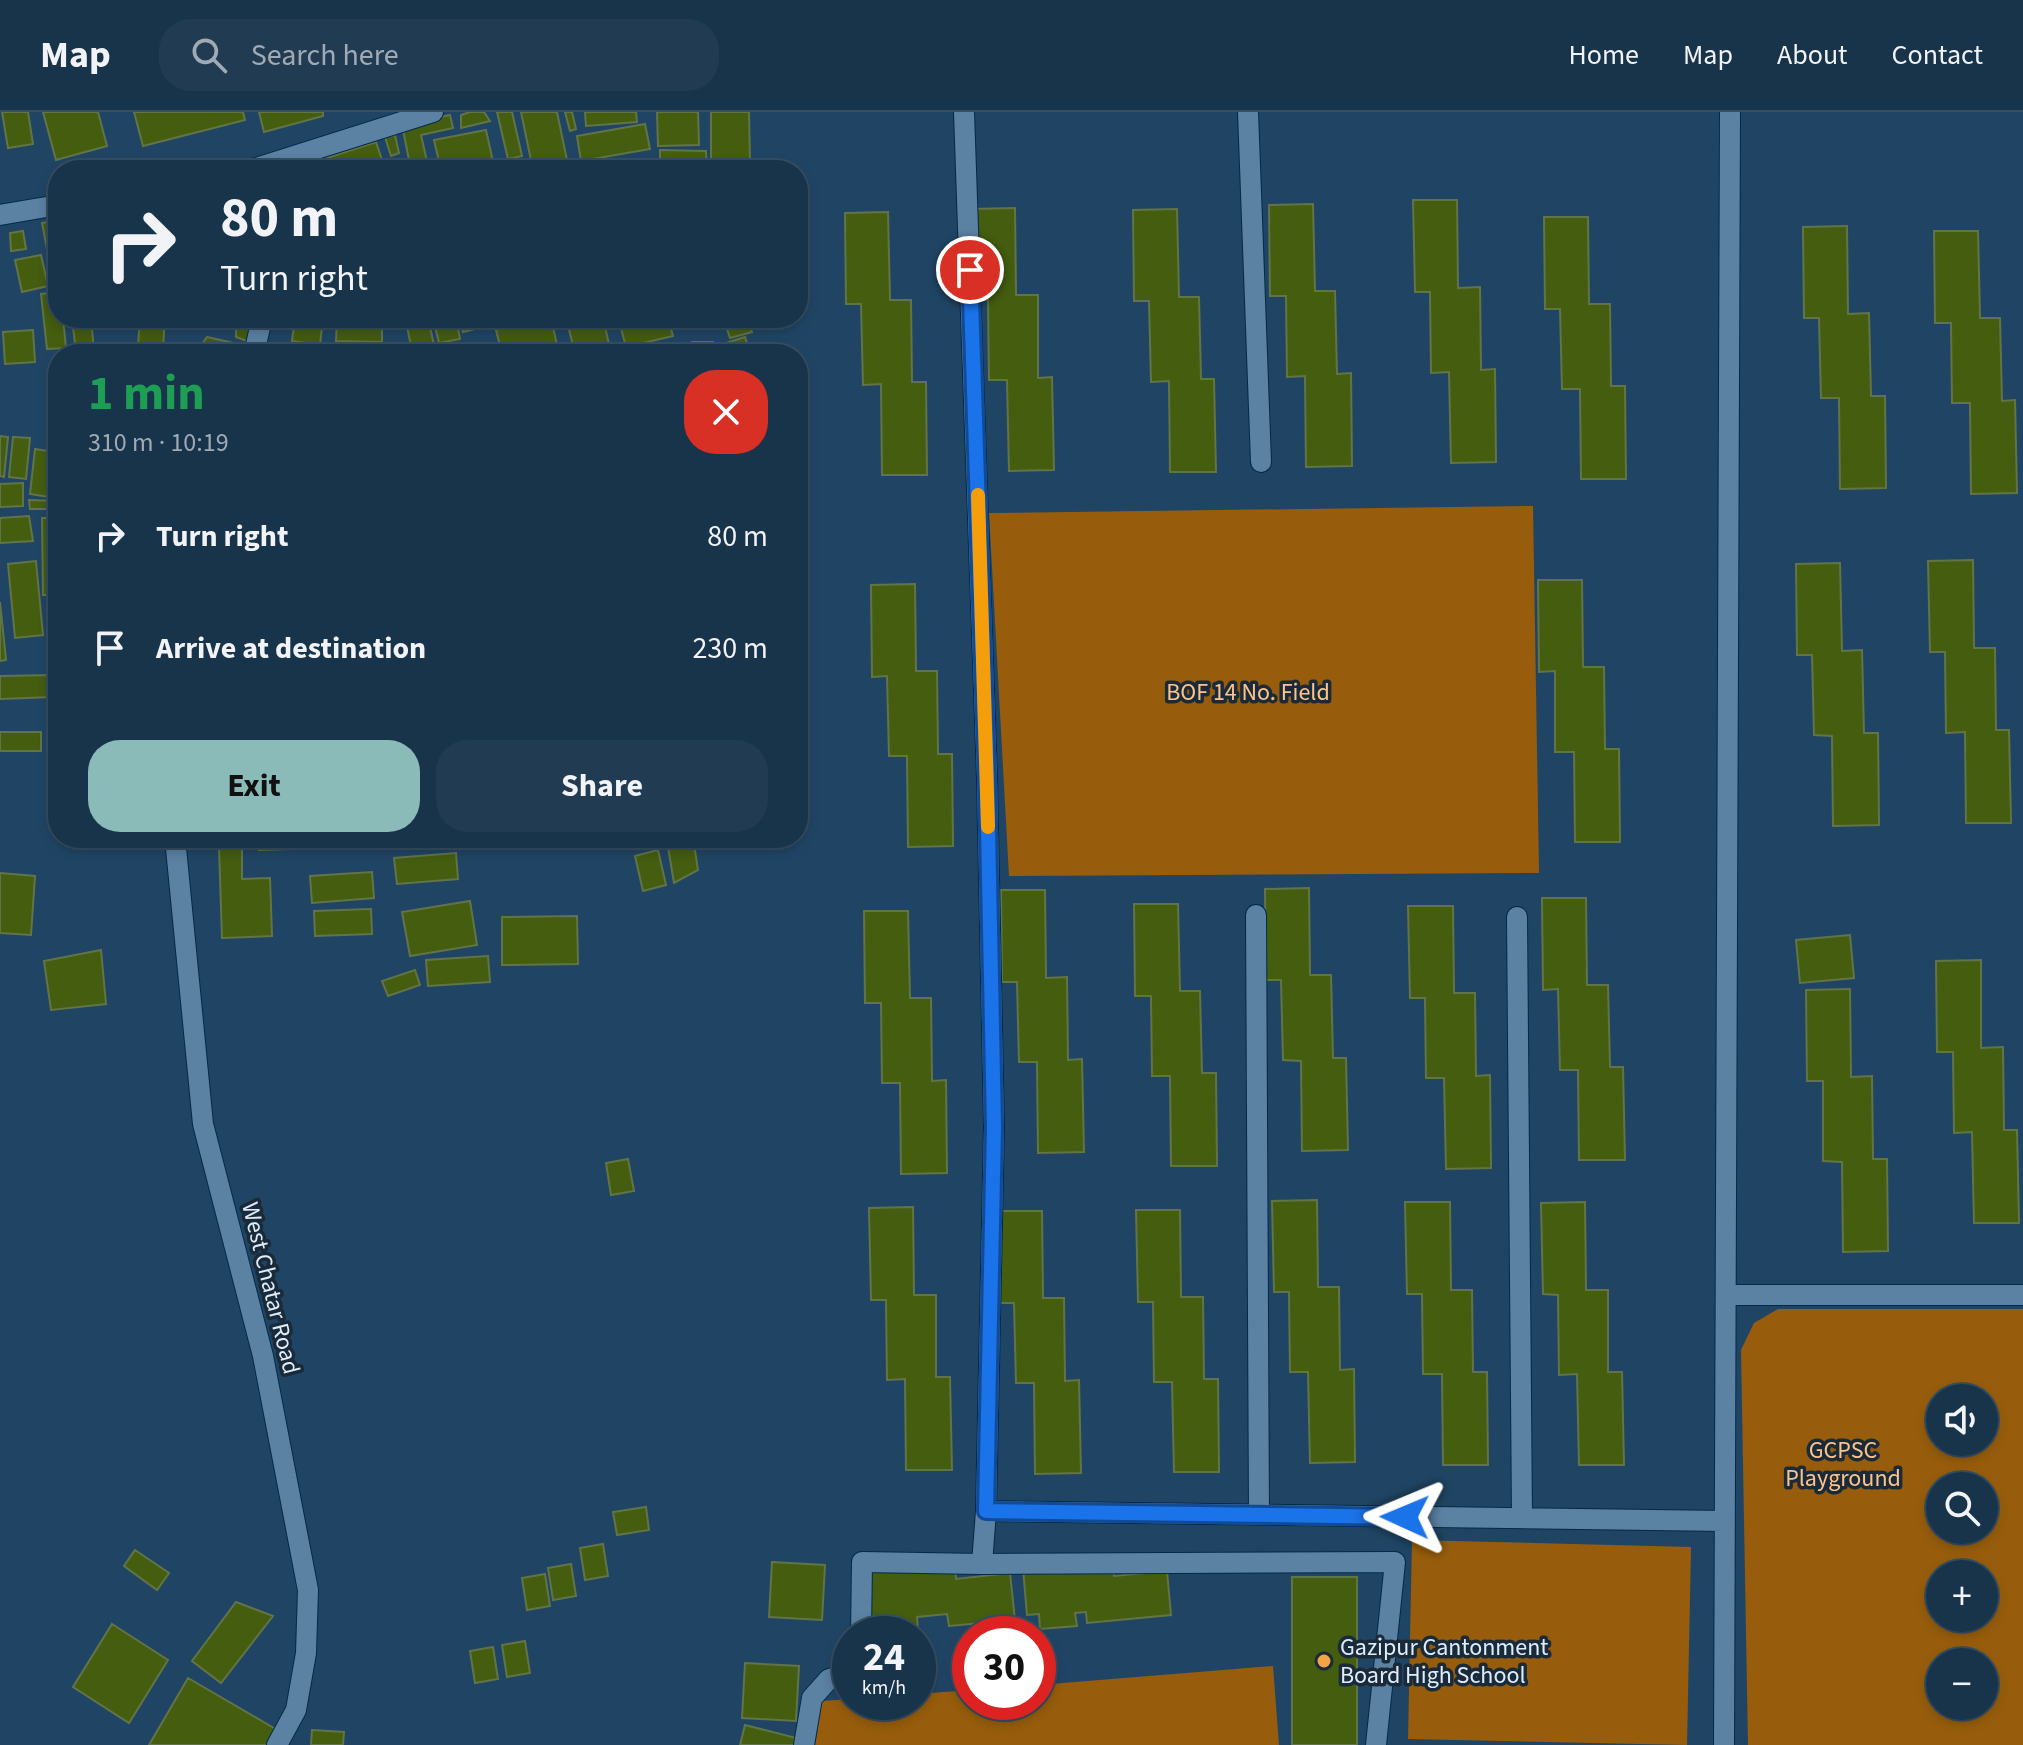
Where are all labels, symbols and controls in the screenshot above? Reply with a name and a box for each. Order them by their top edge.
search box [159,19,719,91]
text: Map [40,28,111,82]
icon: search [187,33,231,77]
text: Search here [251,34,399,77]
text: Home [1568,35,1639,75]
text: Map [1683,35,1733,75]
text: About [1777,35,1848,75]
text: Contact [1892,35,1983,75]
text: 80 m [220,179,338,258]
icon: right [88,192,192,296]
pin [936,236,1004,304]
icon: arrive [948,248,992,292]
text: Turn right [220,253,368,304]
text: 1 min [88,360,205,428]
button: close [684,370,768,454]
text: 310 m · 10:19 [88,424,229,461]
icon: right [88,514,132,558]
text: Turn right [156,515,288,558]
text: 80 m [707,515,768,558]
icon: arrive [88,626,132,670]
text: Arrive at destination [156,627,426,670]
text: 230 m [692,627,768,670]
park label: BOF 14 No. Field [1166,675,1330,710]
button: Exit [88,740,420,832]
button: Share [436,740,768,832]
street label: West Chatar Road [232,1198,309,1378]
map controls [1926,1384,1998,1720]
button: sound [1926,1384,1998,1456]
park label: GCPSC Playground [1785,1433,1901,1496]
button: search [1926,1472,1998,1544]
position arrow [1363,1475,1447,1559]
button: + [1926,1560,1998,1632]
speed limit sign: 30 [952,1616,1056,1720]
text: 24 [863,1629,905,1686]
place label: Gazipur Cantonment Board High School [1340,1630,1548,1693]
button: − [1926,1648,1998,1720]
marker: Gazipur Cantonment Board High School [1315,1652,1333,1670]
text: km/h [862,1674,906,1702]

